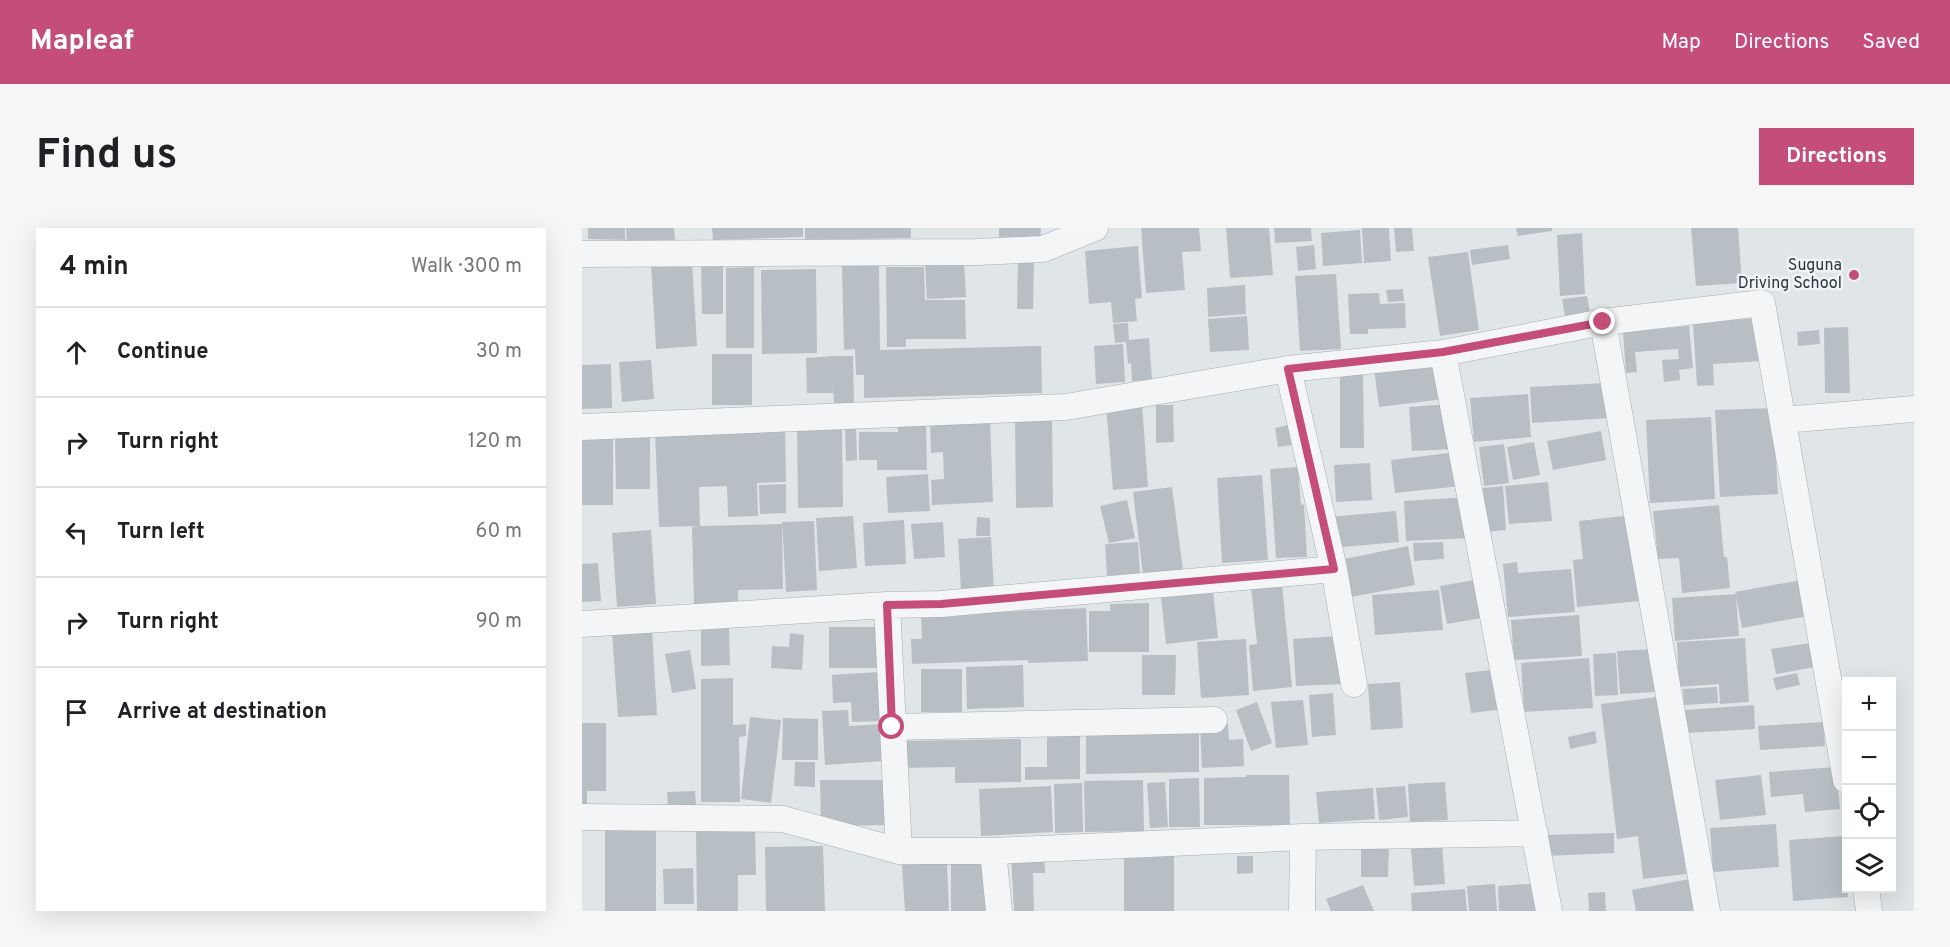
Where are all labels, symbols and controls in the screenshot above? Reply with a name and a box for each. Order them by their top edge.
text: Mapleaf [30,24,134,60]
text: Map [1661,29,1701,56]
text: Directions [1734,29,1829,56]
text: Saved [1862,29,1920,56]
button: Directions [1759,128,1914,185]
text: Find us [36,130,177,183]
text: 4 min [60,251,129,284]
text: Walk · 300 m [411,254,522,280]
place label: Suguna Driving School [1738,256,1842,294]
marker: Suguna Driving School [1847,268,1861,282]
route end [1589,308,1615,334]
icon: ahead [60,336,93,369]
text: Continue [117,339,208,366]
text: 30 m [476,339,522,365]
icon: right [60,426,93,459]
text: Turn right [117,429,219,456]
text: 120 m [468,429,522,455]
icon: left [60,516,93,549]
text: Turn left [117,519,205,546]
text: 60 m [476,519,522,545]
icon: right [60,606,93,639]
text: Turn right [117,609,219,636]
text: 90 m [476,609,522,635]
map controls [1842,677,1896,893]
button: + [1842,677,1896,731]
icon: arrive [60,696,93,729]
text: Arrive at destination [117,699,327,726]
route start [878,713,904,739]
button: − [1842,731,1896,785]
button: locate [1842,785,1896,839]
button: layers [1842,839,1896,893]

